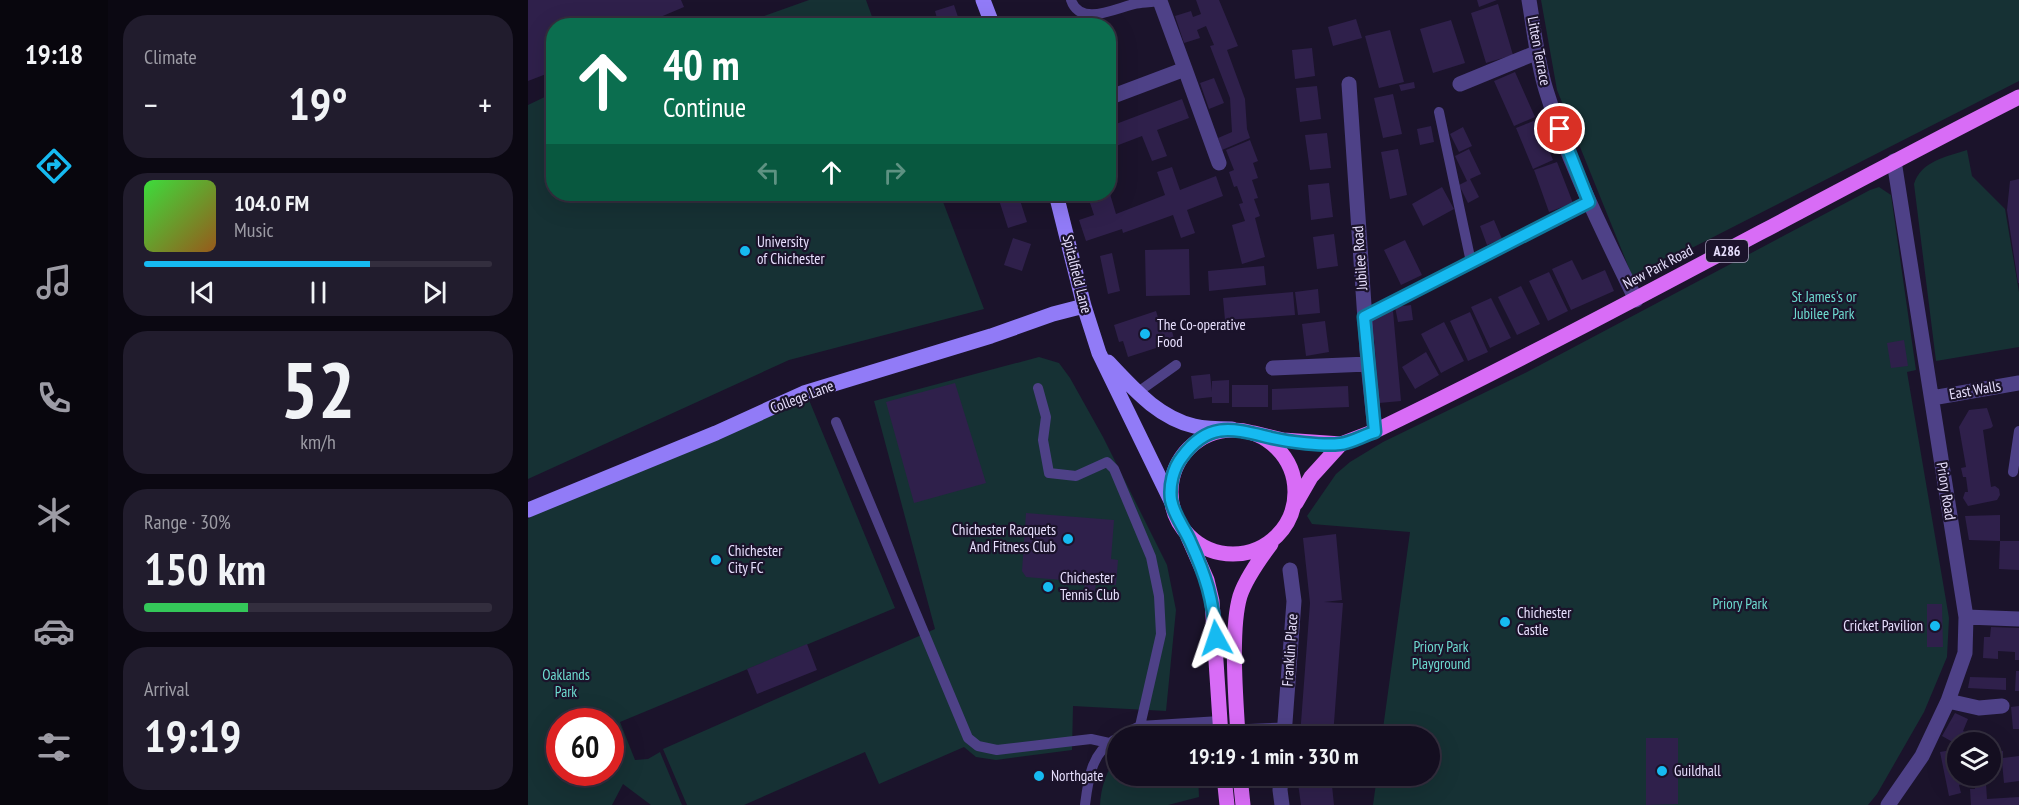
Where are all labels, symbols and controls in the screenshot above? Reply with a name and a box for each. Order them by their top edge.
street label: Litten Terrace [1523,15,1555,87]
text: 19:18 [25,37,83,71]
text: 40 m [663,37,740,92]
icon: ahead [564,42,642,120]
text: Climate [144,44,197,70]
text: 19° [288,74,348,132]
text: − [144,83,158,126]
text: + [478,83,492,126]
text: Continue [663,90,746,124]
pin [1534,103,1585,154]
icon: arrive [1543,112,1576,145]
icon: directions [33,145,75,187]
icon: left [752,156,785,189]
icon: ahead [815,156,848,189]
icon: right [878,156,911,189]
text: 104.0 FM [234,189,309,217]
text: Music [234,217,274,243]
street label: Jubilee Road [1348,225,1371,292]
place label: University of Chichester [757,232,825,268]
street label: Spitalfield Lane [1059,233,1096,315]
street label: New Park Road [1619,240,1696,293]
road number: A286 [1706,240,1748,262]
marker: University of Chichester [738,244,752,258]
icon: music [33,261,75,303]
icon: previous [186,276,219,309]
icon: pause [302,276,335,309]
icon: next [418,276,451,309]
park label: St James's or Jubilee Park [1791,287,1857,323]
place label: The Co-operative Food [1157,315,1246,351]
marker: The Co-operative Food [1138,327,1152,341]
text: 52 [281,339,355,440]
street label: College Lane [767,376,836,417]
street label: East Walls [1948,376,2002,403]
icon: phone [33,377,75,419]
text: km/h [300,429,336,455]
street label: Priory Road [1933,461,1960,521]
icon: climate [33,494,75,536]
text: Range · 30% [144,509,231,535]
place label: Chichester Racquets And Fitness Club [952,520,1056,556]
marker: Chichester Racquets And Fitness Club [1061,532,1075,546]
text: 150 km [144,539,266,597]
place label: Chichester City FC [728,541,783,577]
marker: Chichester City FC [709,553,723,567]
place label: Chichester Tennis Club [1060,568,1119,604]
marker: Chichester Tennis Club [1041,580,1055,594]
park label: Priory Park [1713,594,1768,613]
place label: Chichester Castle [1517,603,1572,639]
position arrow [1184,606,1248,670]
icon: car [33,610,75,652]
street label: Franklin Place [1277,613,1302,687]
marker: Chichester Castle [1498,615,1512,629]
place label: Cricket Pavilion [1843,616,1923,635]
marker: Cricket Pavilion [1928,619,1942,633]
park label: Priory Park Playground [1412,637,1470,673]
park label: Oaklands Park [542,665,590,701]
text: Arrival [144,676,189,702]
text: 19:19 [144,706,241,764]
speed limit sign: 60 [546,708,624,786]
icon: filters [33,726,75,768]
map controls [1947,732,2001,786]
button: layers [1947,732,2001,786]
text: 19:19 · 1 min · 330 m [1188,742,1359,770]
place label: Guildhall [1674,761,1721,780]
marker: Guildhall [1655,764,1669,778]
place label: Northgate [1051,766,1103,785]
marker: Northgate [1032,769,1046,783]

